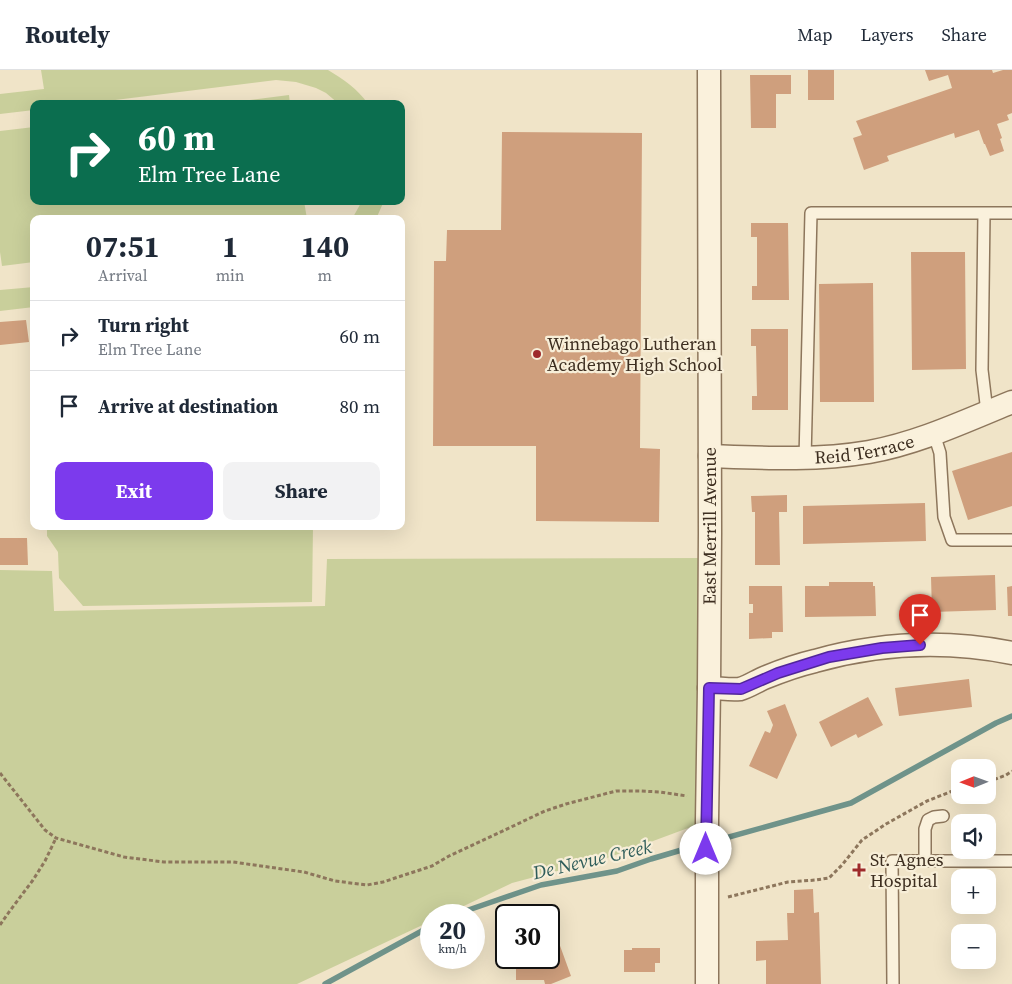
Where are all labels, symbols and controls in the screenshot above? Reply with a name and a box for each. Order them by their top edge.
text: Routely [25,18,110,51]
text: Map [797,22,832,47]
text: Layers [860,22,913,47]
text: Share [941,22,987,47]
text: 60 m [138,114,215,162]
icon: right [55,120,120,185]
text: Elm Tree Lane [138,159,280,189]
text: 07:51 [86,226,160,267]
text: 1 [222,226,238,267]
text: 140 [300,226,349,267]
text: Arrival [98,264,148,286]
text: min [216,264,245,286]
text: m [318,264,332,286]
text: Turn right [98,312,189,338]
icon: right [55,322,83,350]
text: 60 m [339,323,380,349]
place label: Winnebago Lutheran Academy High School [547,331,722,377]
text: Elm Tree Lane [98,338,202,360]
marker: Winnebago Lutheran Academy High School [531,348,543,360]
icon: arrive [55,392,83,420]
text: Arrive at destination [98,393,278,419]
text: 80 m [339,393,380,419]
street label: Reid Terrace [814,428,917,470]
street label: East Merrill Avenue [697,447,722,605]
button: Exit [55,462,213,520]
button: Share [223,462,380,520]
pin [899,594,941,645]
icon: arrive [906,601,934,629]
north arrow [951,759,996,804]
map controls [951,759,996,969]
button: sound [951,814,996,859]
position arrow [679,822,731,874]
water label: De Nevue Creek [529,833,654,886]
place label: St. Agnes Hospital [870,847,944,893]
marker: St. Agnes Hospital [852,863,866,877]
button: + [951,869,996,914]
speed limit sign: 30 [495,904,560,969]
text: 20 [439,913,466,947]
button: − [951,924,996,969]
text: km/h [438,941,467,957]

